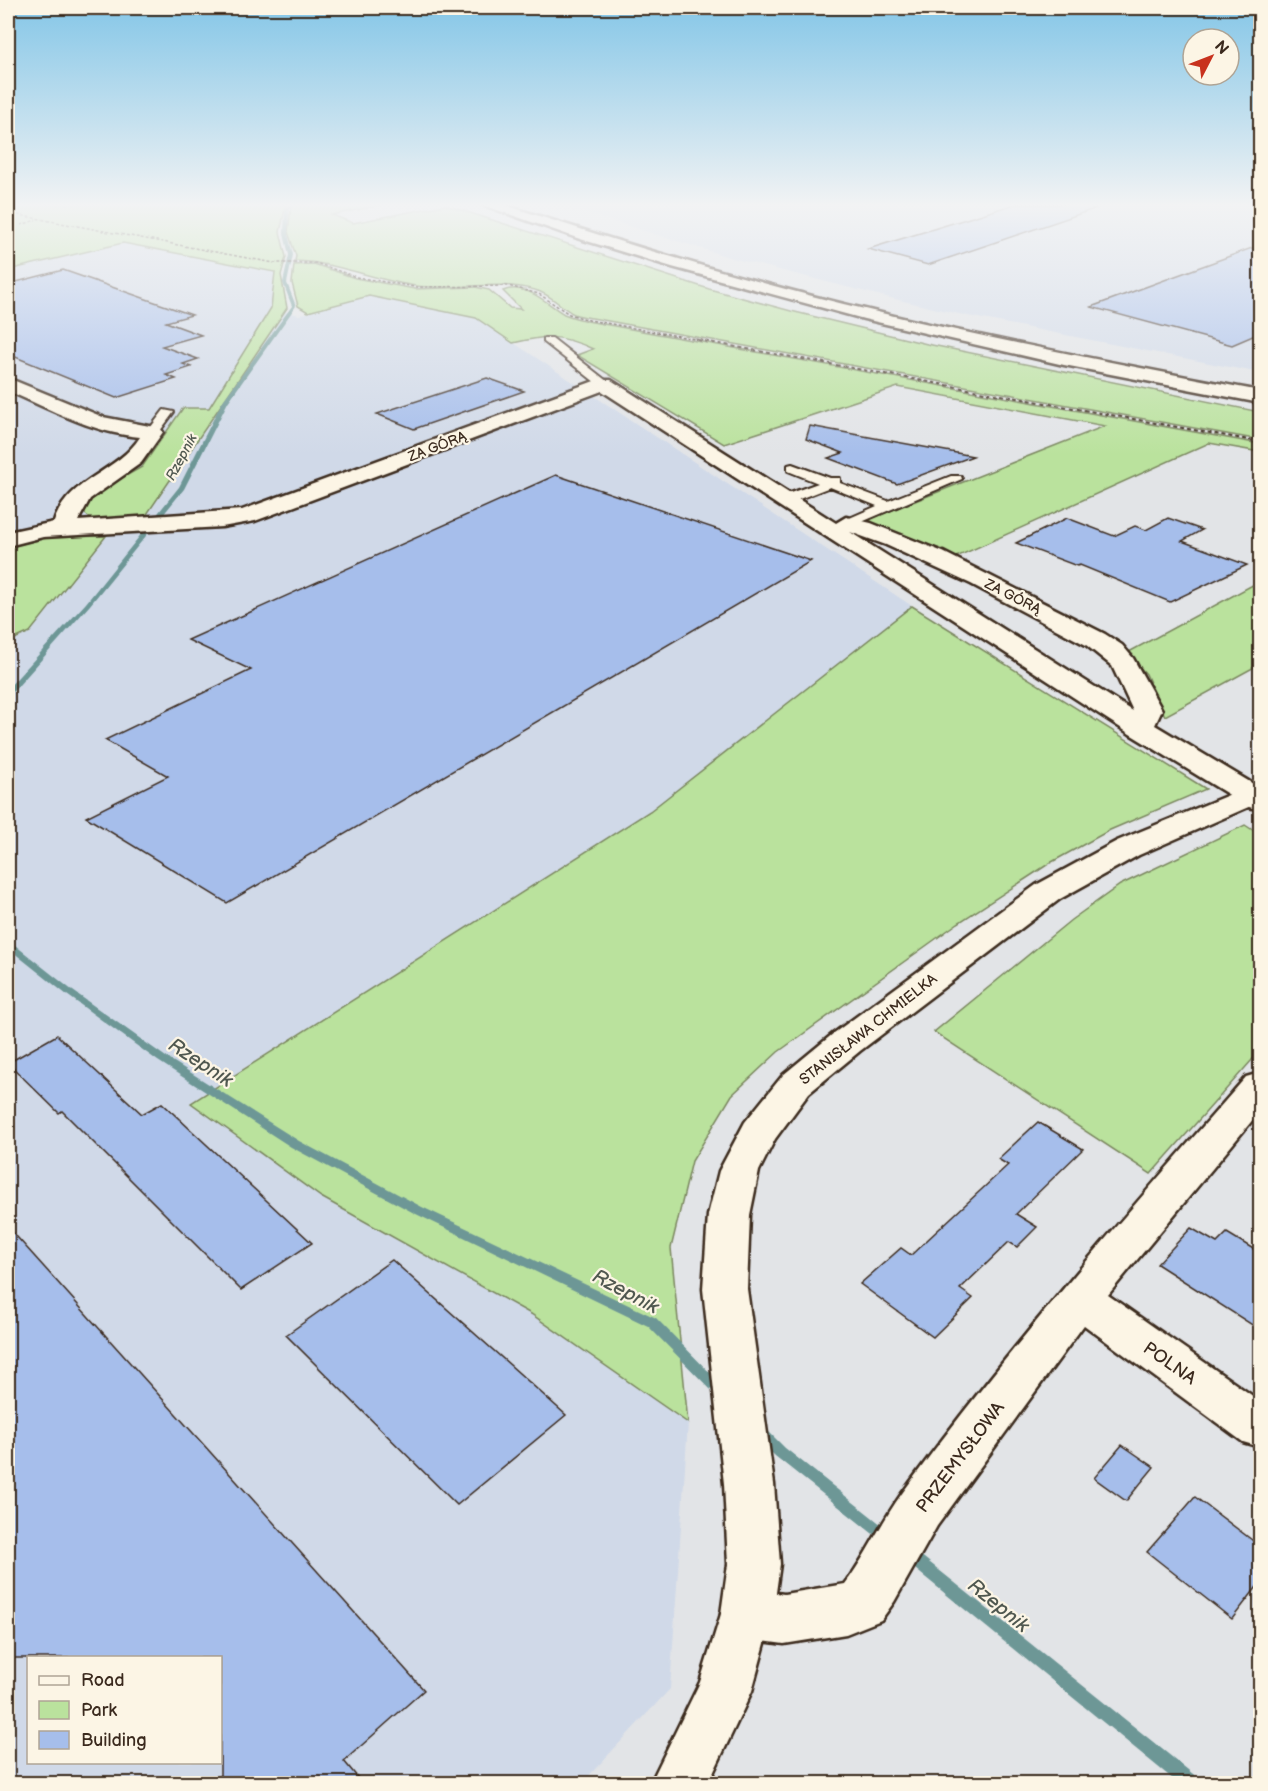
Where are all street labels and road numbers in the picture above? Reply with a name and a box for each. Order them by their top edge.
street label: ZA GÓRĄ [404,426,470,466]
street label: ZA GÓRĄ [981,574,1045,618]
street label: STANISŁAWA CHMIELKA [796,969,942,1089]
street label: POLNA [1139,1338,1200,1389]
street label: PRZEMYSŁOWA [912,1398,1009,1517]

